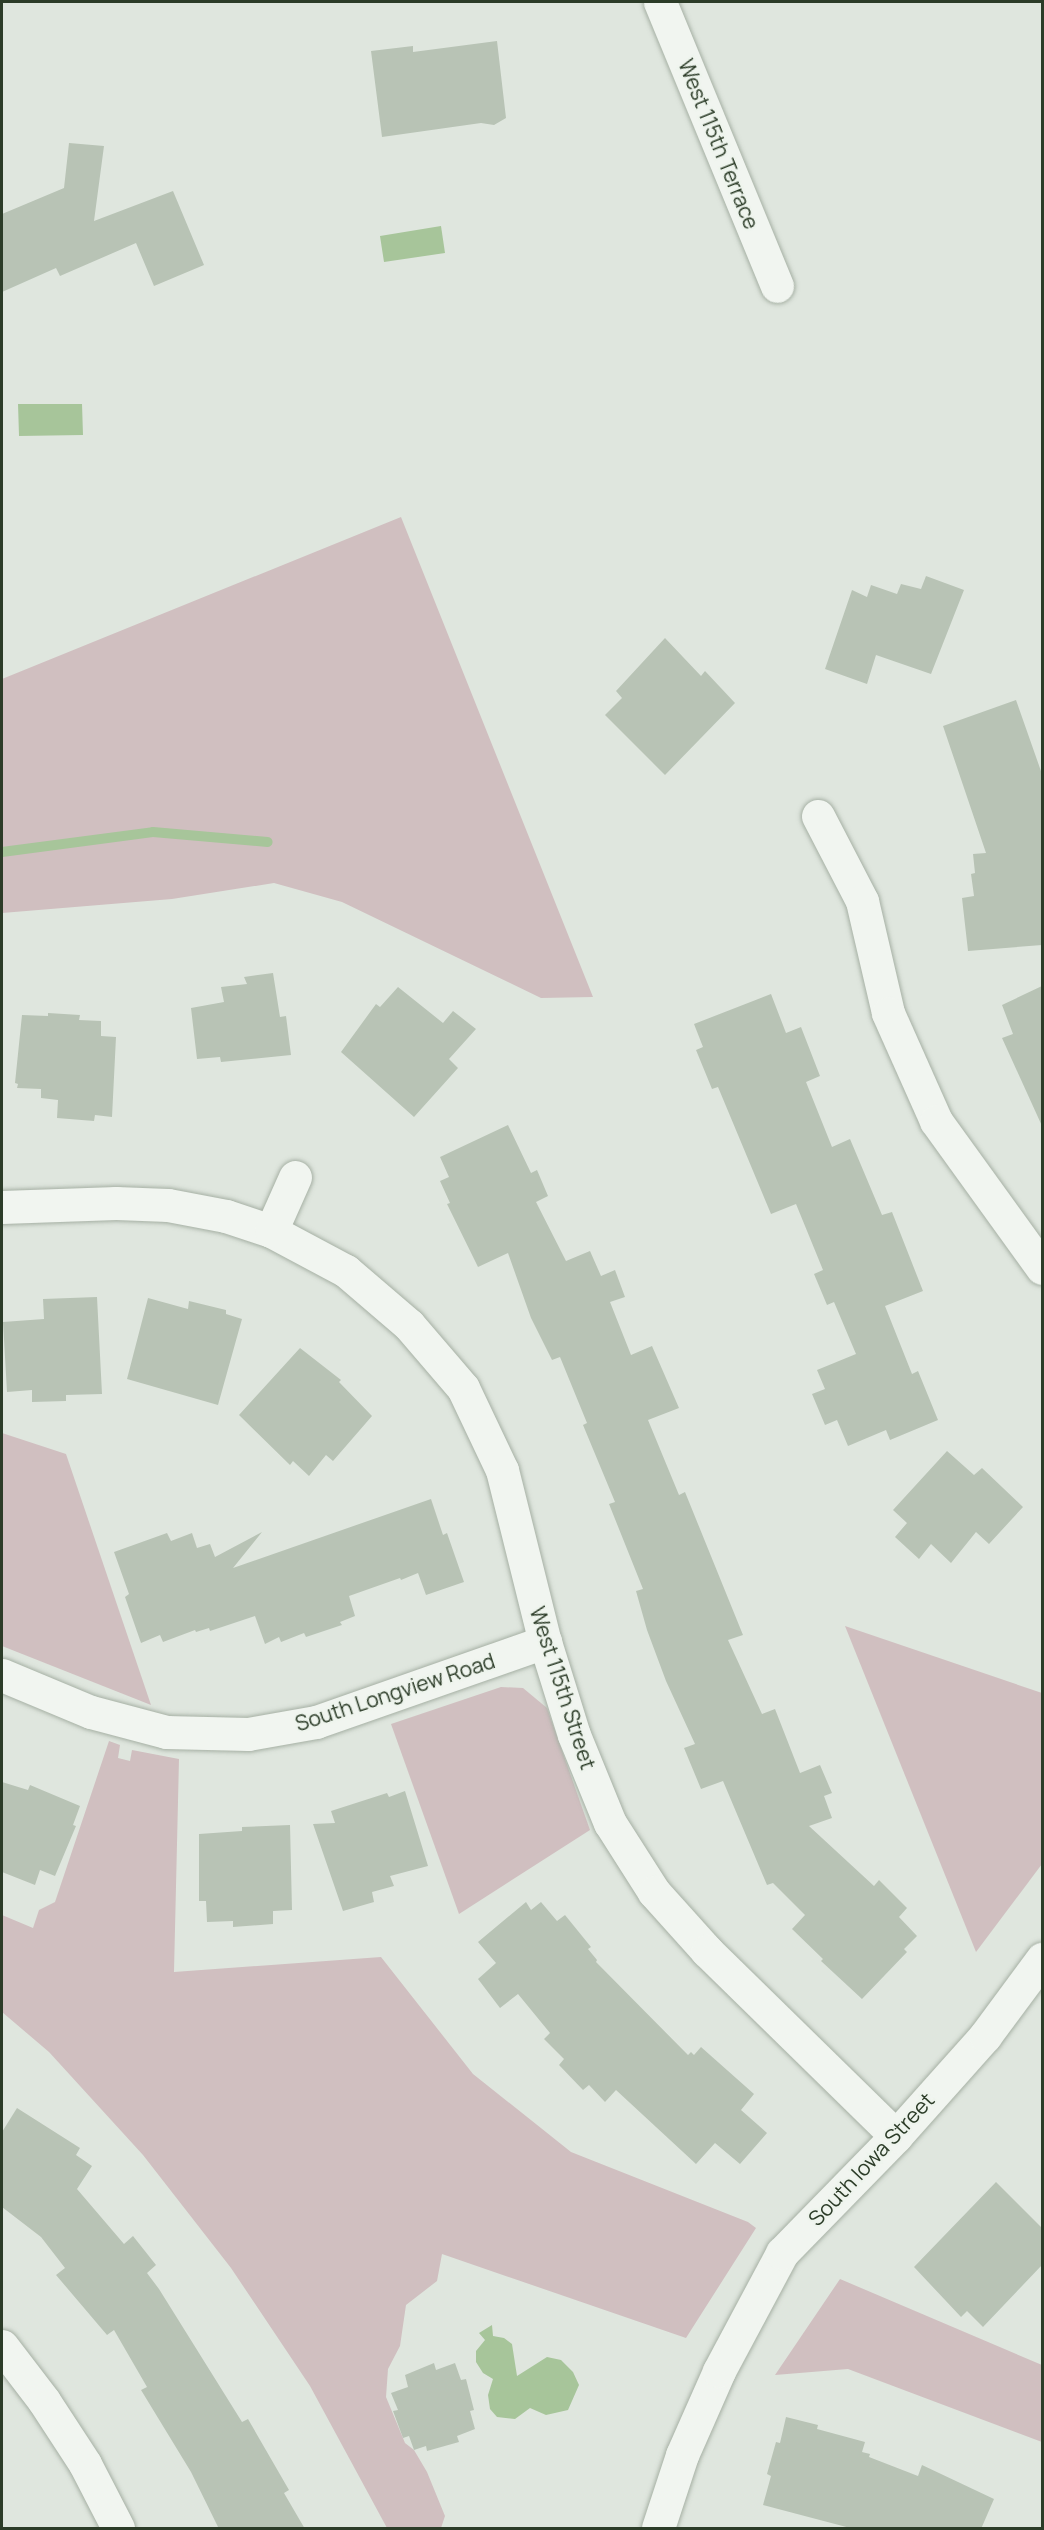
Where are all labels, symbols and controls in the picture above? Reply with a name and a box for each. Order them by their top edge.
street label: West 115th Terrace [673,55,765,233]
street label: West 115th Street [525,1603,601,1773]
street label: South Longview Road [292,1648,498,1736]
street label: South Iowa Street [803,2087,939,2231]

